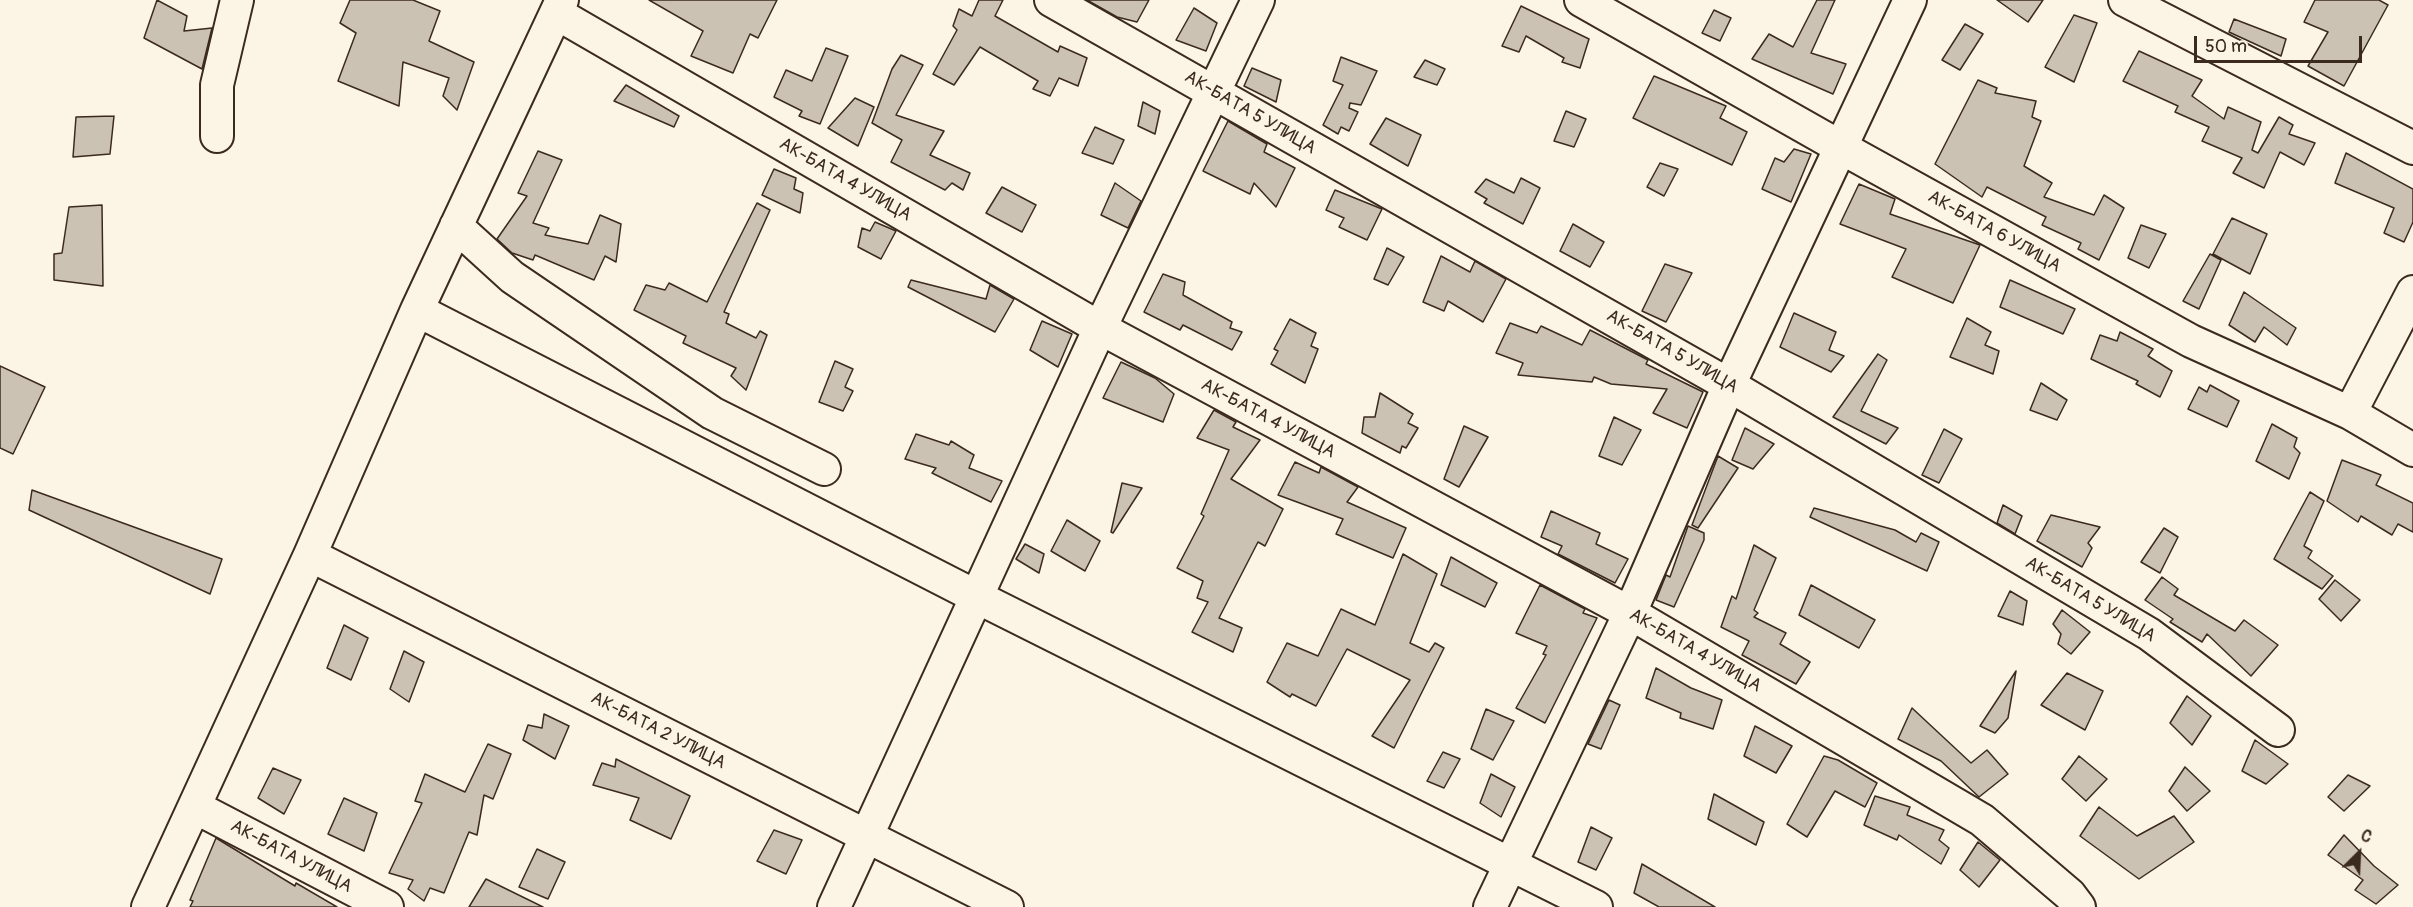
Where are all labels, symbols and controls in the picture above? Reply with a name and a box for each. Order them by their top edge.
scale bar [2197,24,2365,62]
text: 50 m [2205,35,2247,58]
street label: АК-БАТА 5 УЛИЦА [1180,67,1320,159]
street label: АК-БАТА 4 УЛИЦА [775,133,915,227]
street label: АК-БАТА 6 УЛИЦА [1924,186,2064,278]
street label: АК-БАТА 5 УЛИЦА [1602,306,1742,398]
street label: АК-БАТА 4 УЛИЦА [1197,374,1339,464]
street label: АК-БАТА 5 УЛИЦА [2021,553,2159,647]
street label: АК-БАТА 4 УЛИЦА [1625,604,1765,698]
street label: АК-БАТА 2 УЛИЦА [587,688,729,774]
street label: АК-БАТА УЛИЦА [226,816,356,898]
north arrow [2329,823,2389,883]
text: С [2358,825,2375,848]

